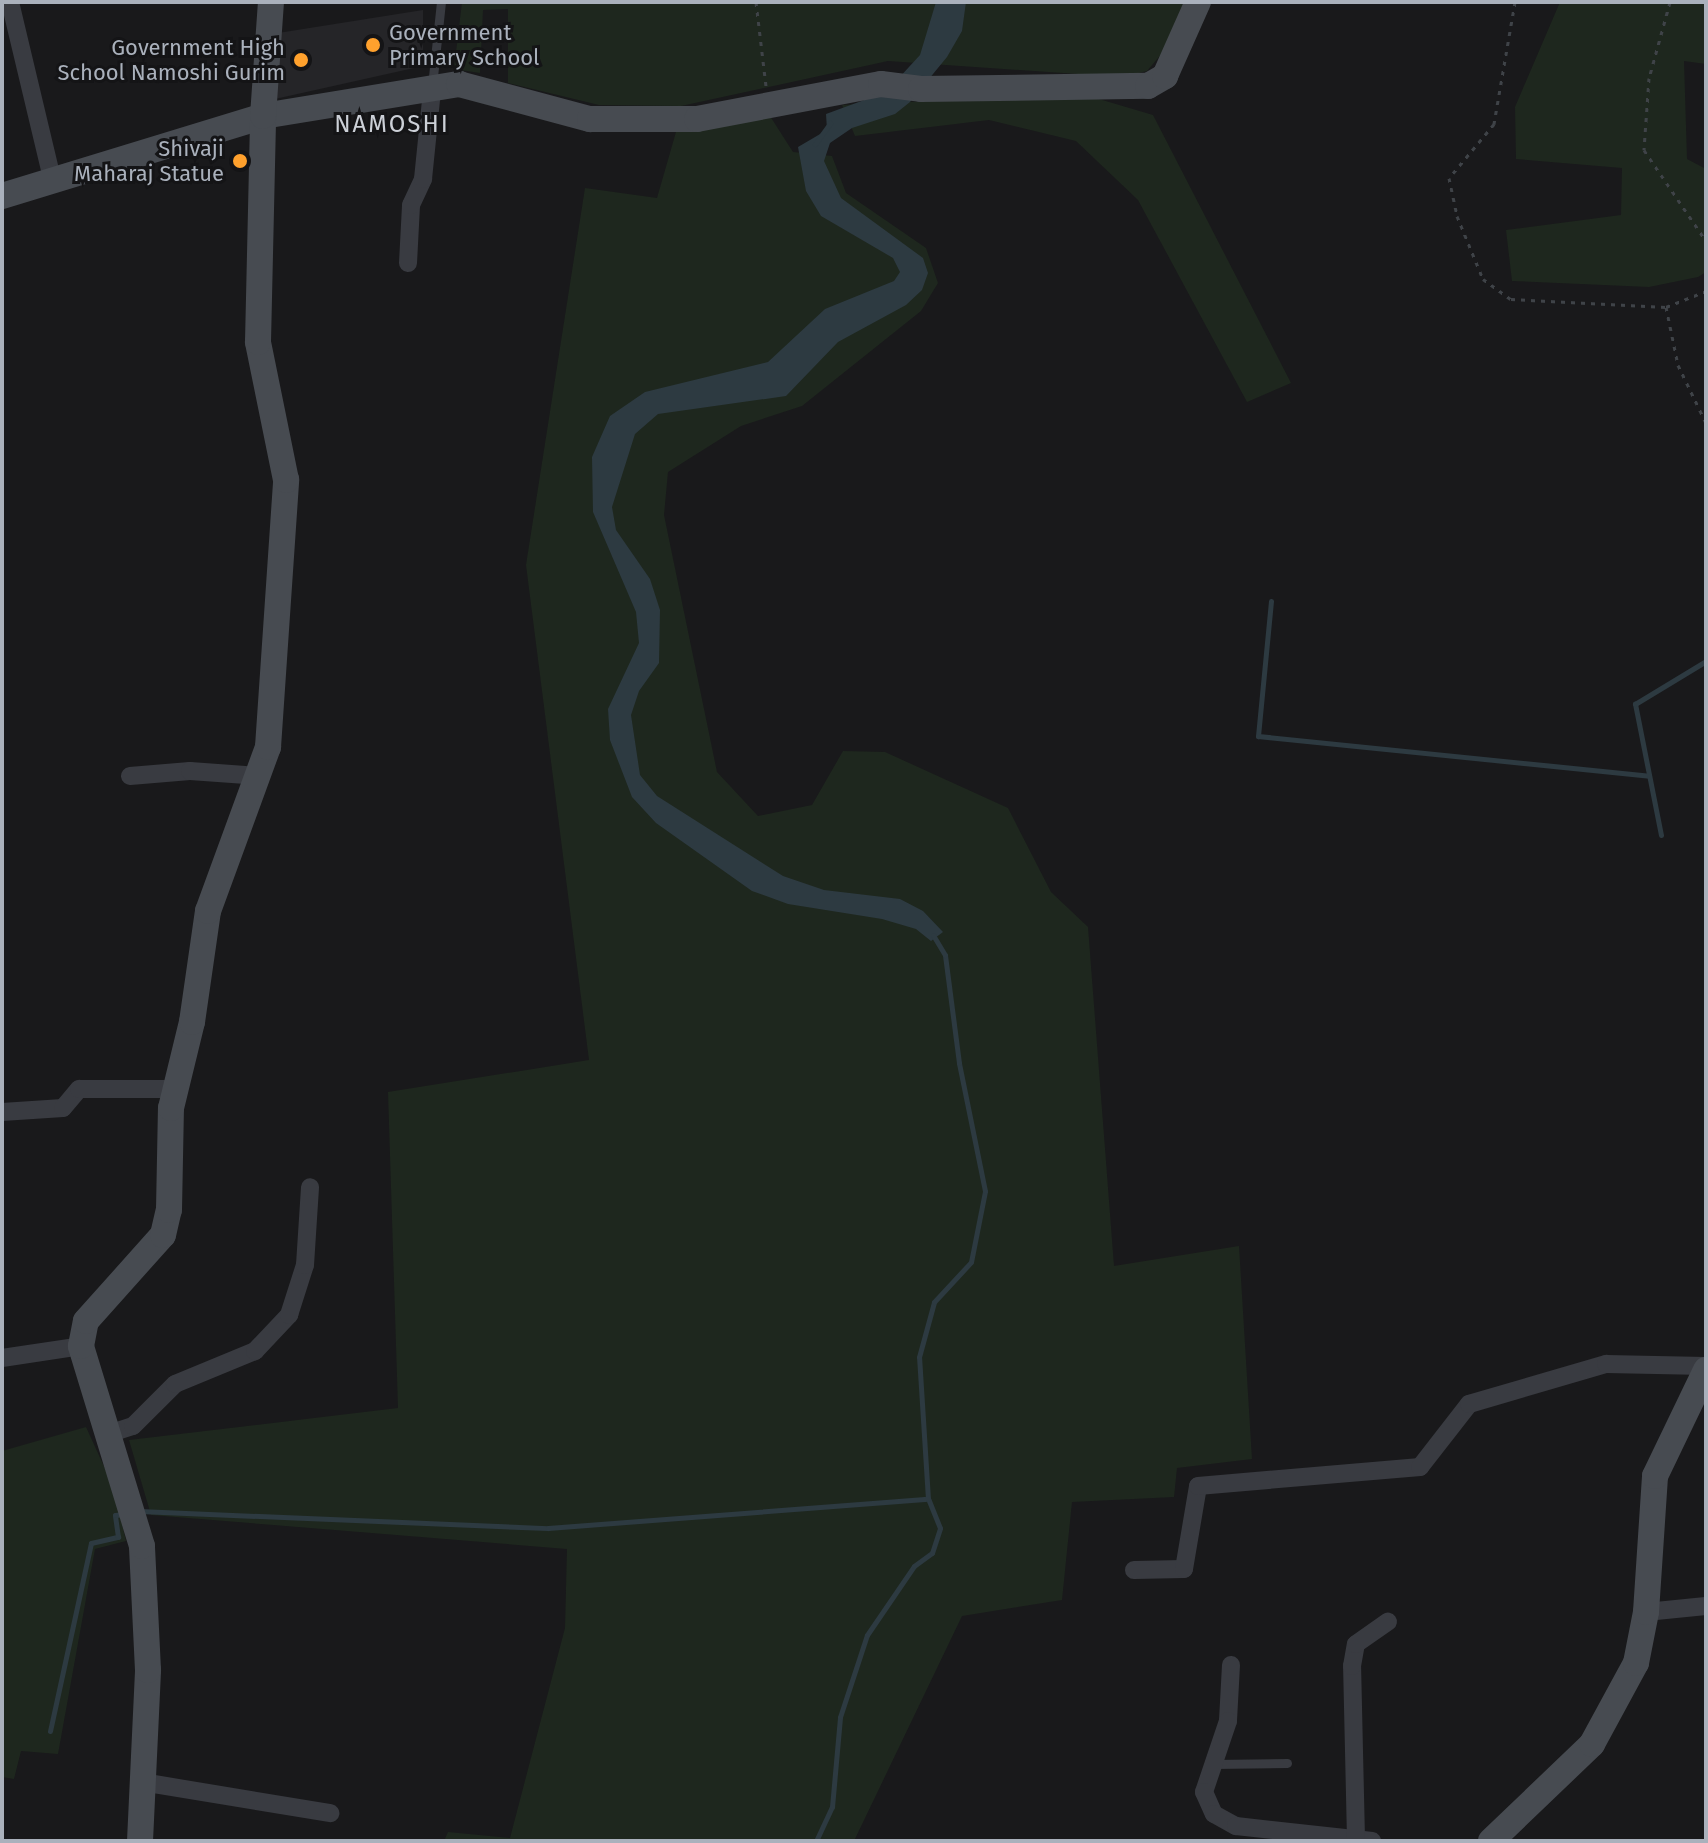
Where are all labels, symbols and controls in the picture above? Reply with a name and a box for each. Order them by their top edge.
place label: Government Primary School [389,19,540,70]
place label: Government High School Namoshi Gurim [57,34,285,86]
marker: Government Primary School [364,36,382,54]
marker: Government High School Namoshi Gurim [292,51,310,69]
district label: NAMOSHI [334,111,450,139]
place label: Shivaji Maharaj Statue [74,135,224,186]
marker: Shivaji Maharaj Statue [231,152,249,170]

